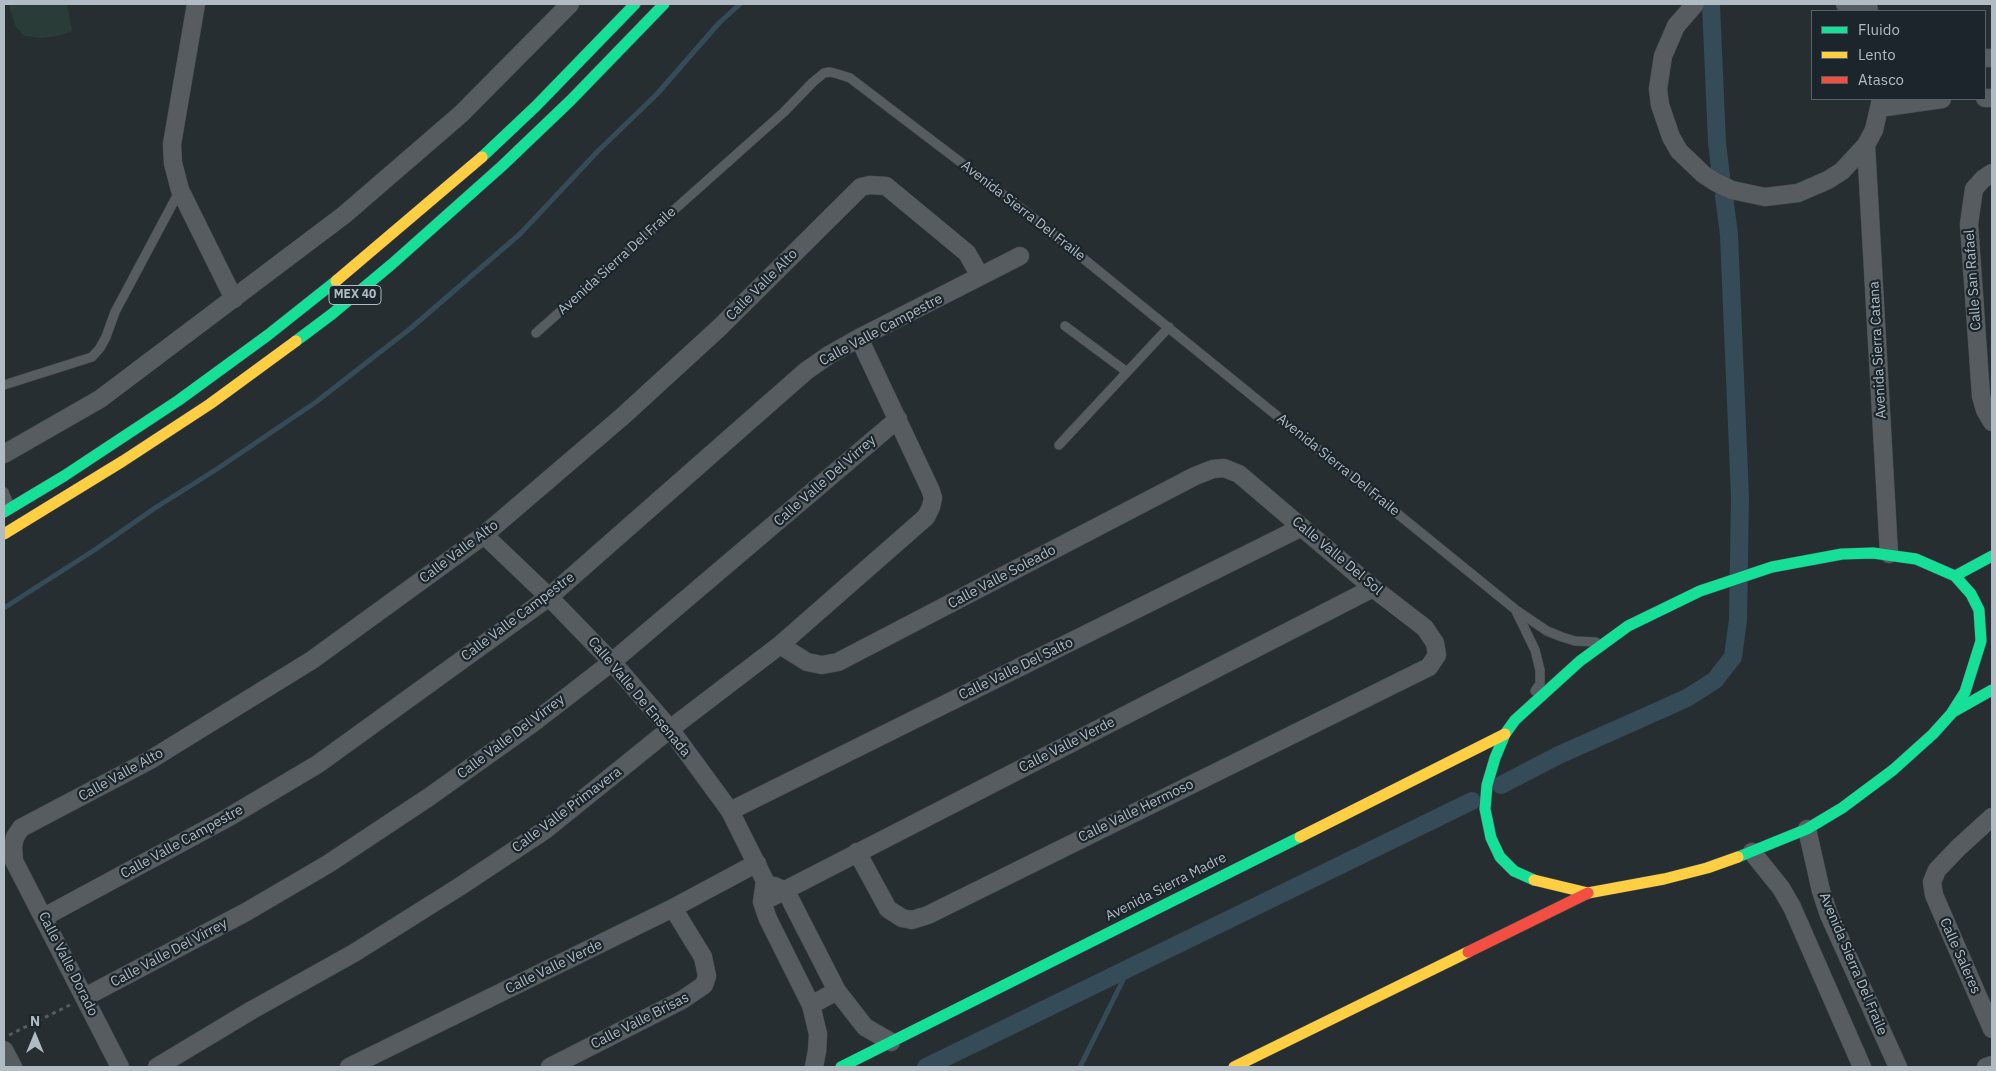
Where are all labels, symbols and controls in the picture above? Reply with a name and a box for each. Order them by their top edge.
legend [1811,10,1986,100]
text: Fluido [1858,20,1900,39]
text: Lento [1858,45,1896,64]
text: Atasco [1858,70,1904,89]
street label: Avenida Sierra Del Fraile [957,157,1089,265]
street label: Avenida Sierra Del Fraile [554,204,680,318]
street label: Calle San Rafael [1961,229,1985,331]
street label: Calle Valle Alto [723,246,801,324]
street label: Avenida Sierra Catana [1866,281,1890,419]
road number: MEX 40 [329,286,381,304]
street label: Calle Valle Campestre [816,290,946,370]
street label: Avenida Sierra Del Fraile [1273,410,1403,520]
street label: Calle Valle Del Virrey [770,432,880,530]
street label: Calle Valle Del Sol [1288,513,1386,599]
street label: Calle Valle Alto [416,517,502,587]
street label: Calle Valle Soleado [945,541,1059,613]
street label: Calle Valle Campestre [458,569,578,665]
street label: Calle Valle De Ensenada [584,634,694,760]
street label: Calle Valle Del Salto [956,634,1076,704]
street label: Calle Valle Del Virrey [454,691,568,783]
street label: Calle Valle Verde [1016,714,1118,776]
street label: Calle Valle Alto [76,745,166,805]
street label: Calle Valle Primavera [509,763,625,857]
street label: Calle Valle Hermoso [1076,776,1196,846]
street label: Calle Valle Campestre [118,801,246,883]
street label: Avenida Sierra Madre [1103,849,1229,925]
street label: Avenida Sierra Del Fraile [1815,890,1891,1038]
street label: Calle Valle Dorado [35,909,101,1019]
street label: Calle Valle Del Virrey [108,915,230,991]
street label: Calle Saleres [1936,915,1984,997]
street label: Calle Valle Verde [503,936,605,998]
street label: Calle Valle Brisas [588,989,692,1053]
north arrow [10,1011,60,1061]
text: N [30,1012,40,1030]

